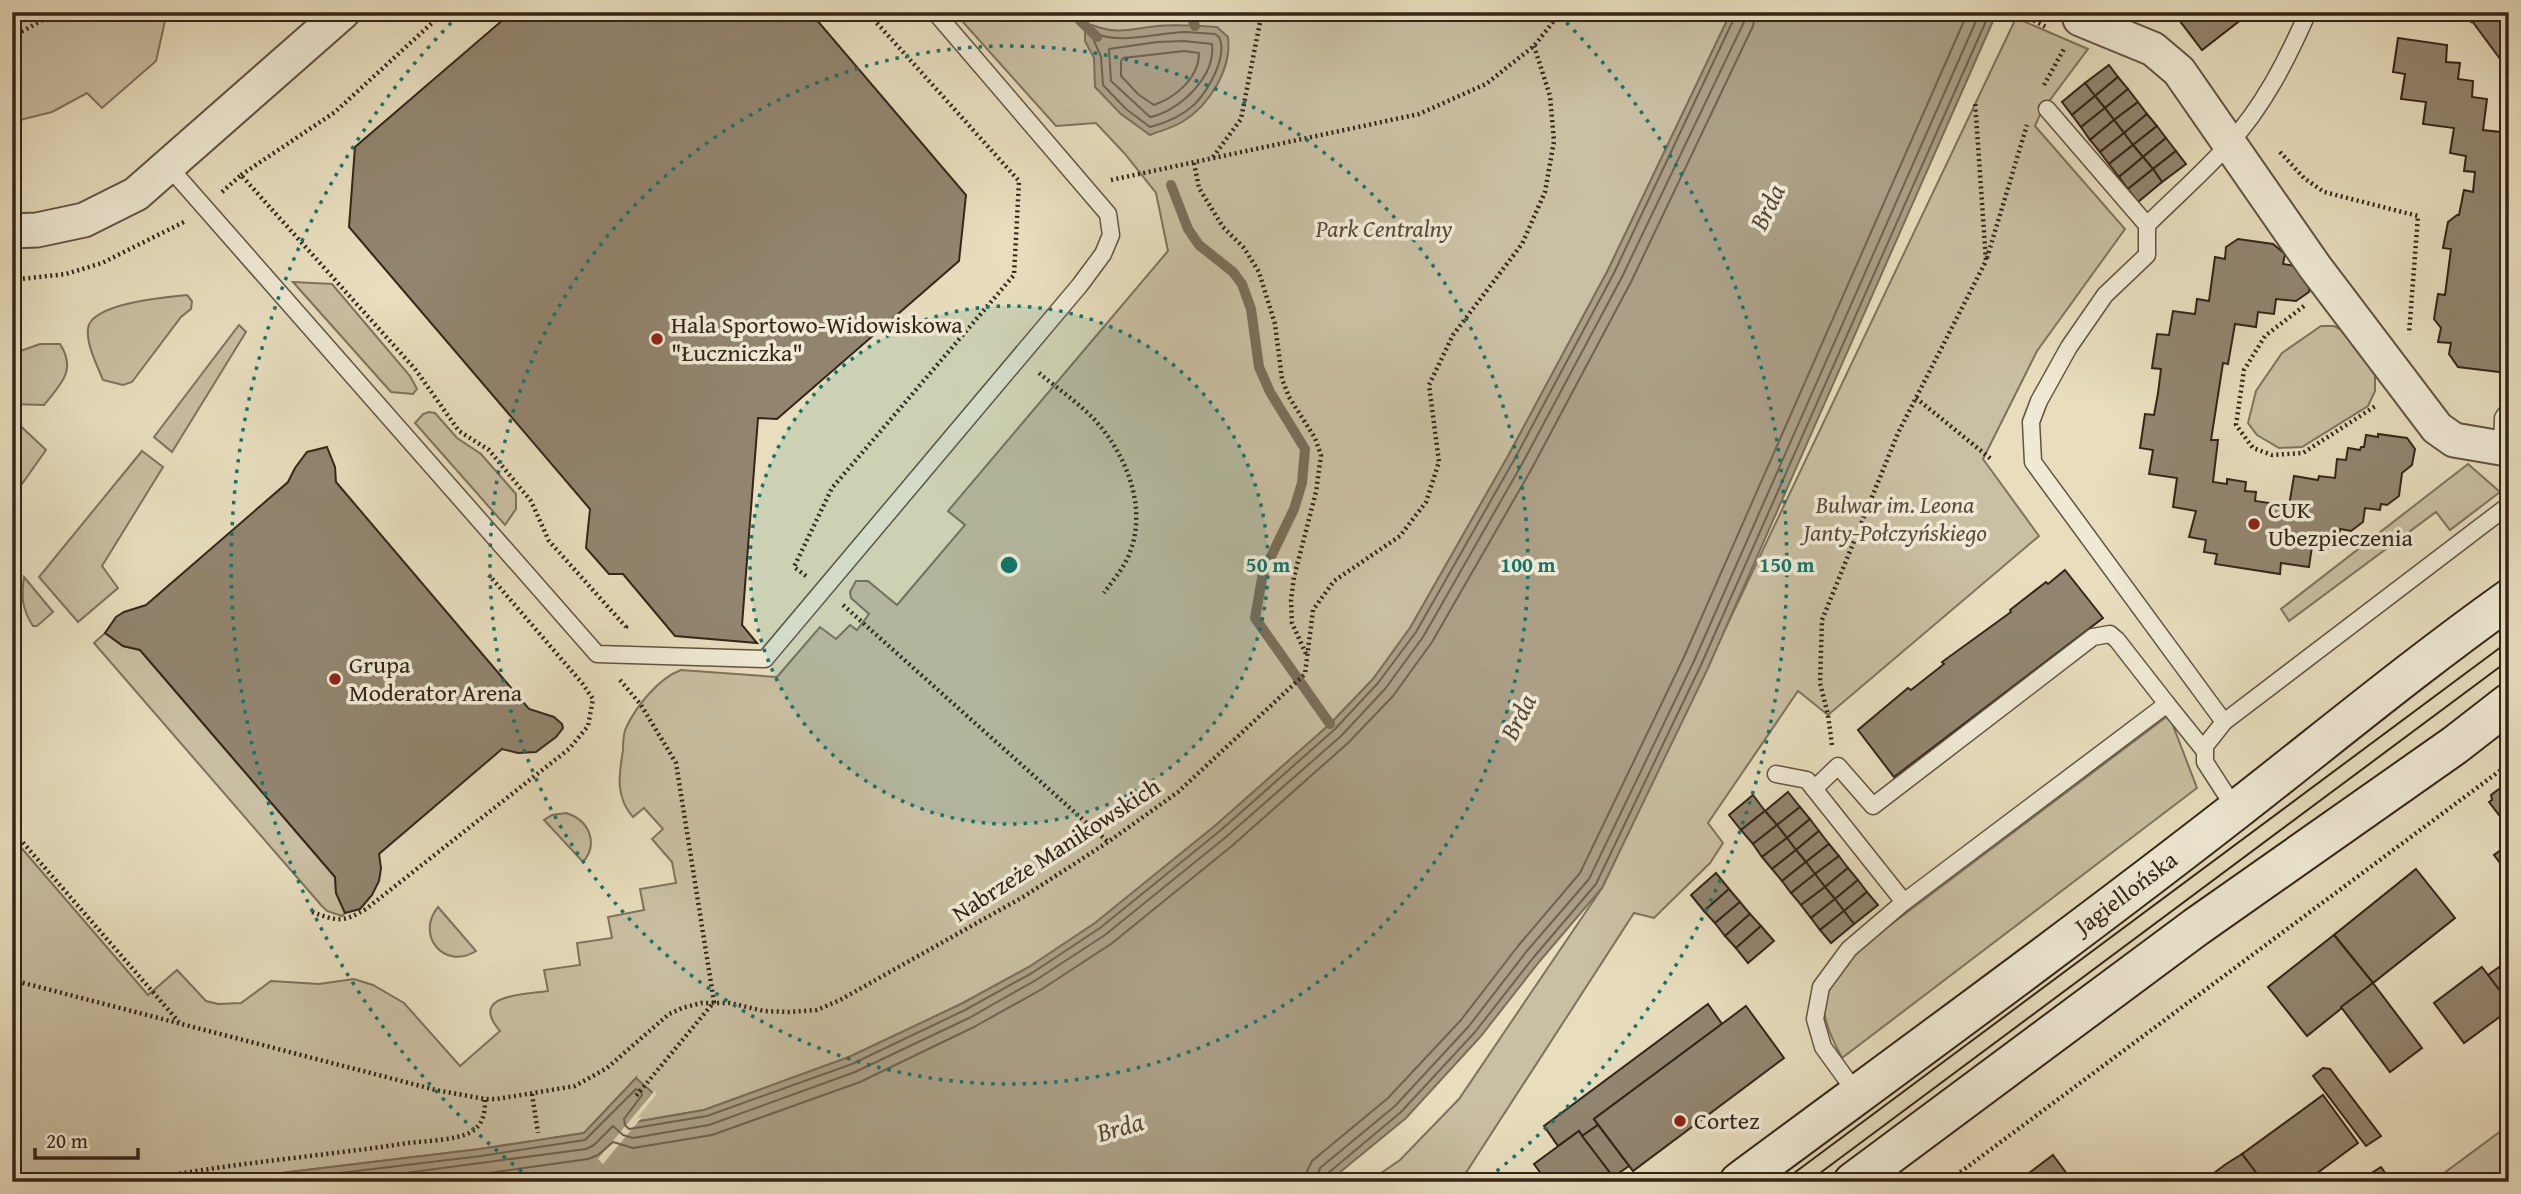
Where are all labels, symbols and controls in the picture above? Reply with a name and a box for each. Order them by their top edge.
water label: Brda [1738,177,1794,237]
park label: Park Centralny [1315,211,1452,246]
place label: Hala Sportowo-Widowiskowa "Łuczniczka" [671,307,963,370]
marker: Hala Sportowo-Widowiskowa "Łuczniczka" [649,331,665,347]
park label: Bulwar im. Leona Janty-Połczyńskiego [1799,487,1987,550]
place label: CUK Ubezpieczenia [2268,492,2414,555]
marker: CUK Ubezpieczenia [2246,516,2262,532]
text: 50 m [1246,549,1290,580]
text: 100 m [1500,549,1556,580]
text: 150 m [1759,549,1815,580]
centre of rings [997,553,1021,577]
place label: Grupa Moderator Arena [349,647,523,710]
marker: Grupa Moderator Arena [327,671,343,687]
water label: Brda [1489,687,1546,747]
street label: Nabrzeże Manikowskich [945,769,1167,930]
street label: Jagiellońska [2064,842,2185,945]
water label: Brda [1091,1101,1148,1152]
place label: Cortez [1694,1103,1759,1138]
marker: Cortez [1672,1113,1688,1129]
scale bar [35,1117,138,1161]
text: 20 m [46,1125,88,1156]

